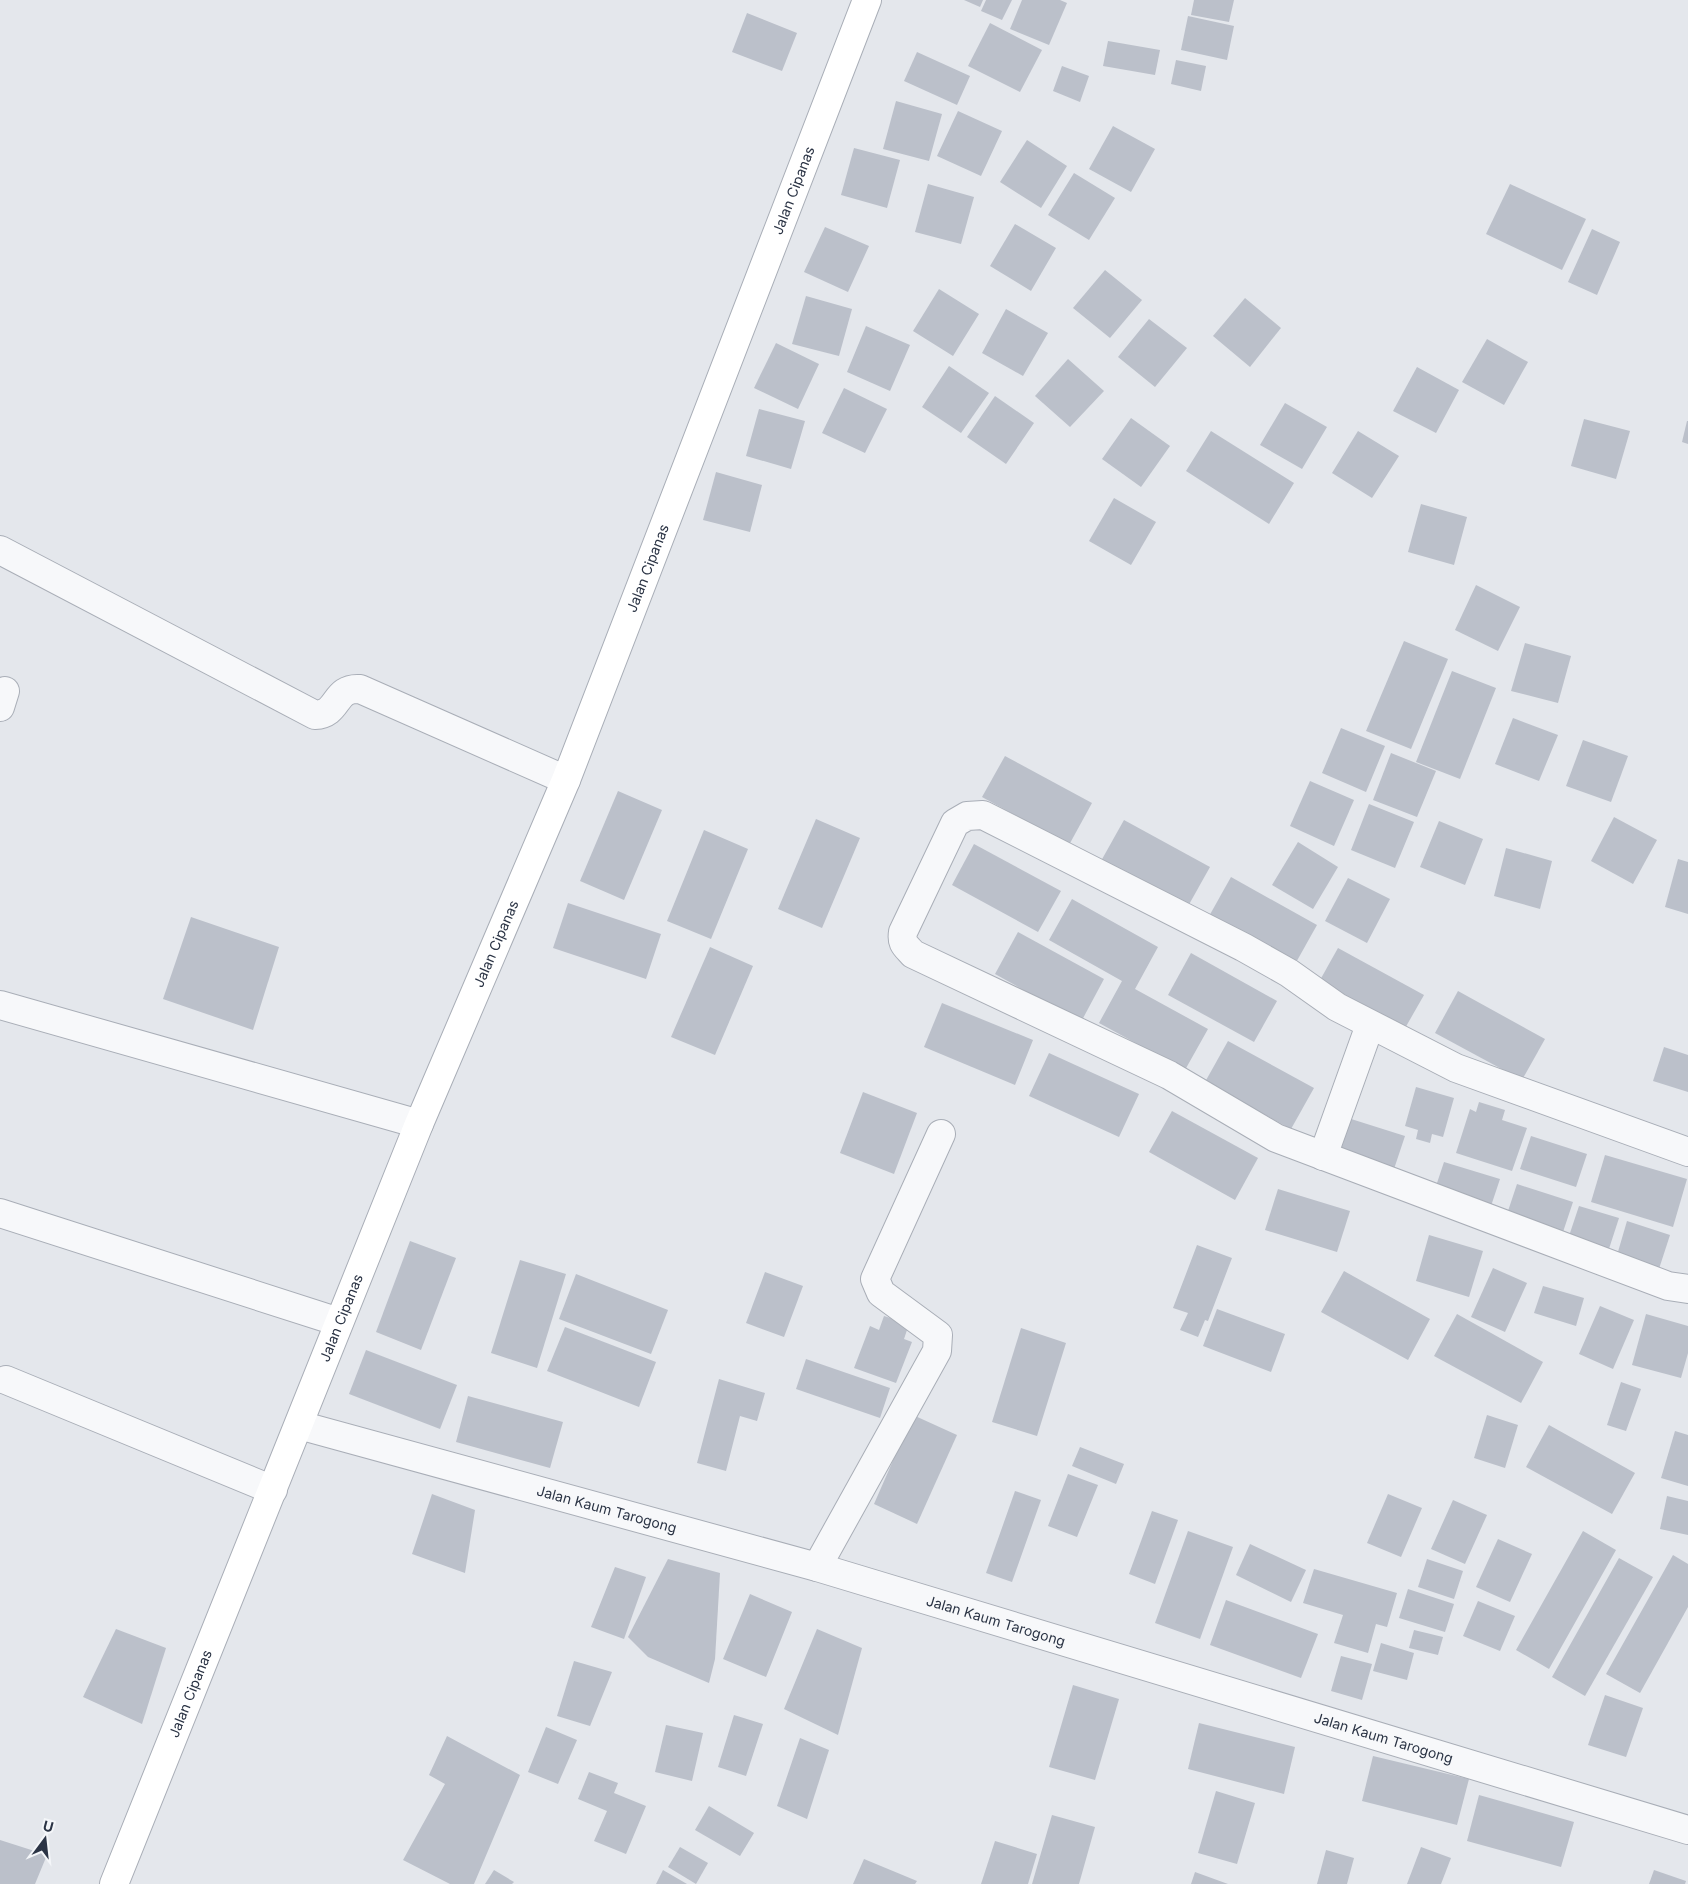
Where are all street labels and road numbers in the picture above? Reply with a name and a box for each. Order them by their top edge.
street label: Jalan Cipanas [768,144,818,237]
street label: Jalan Cipanas [623,522,672,615]
street label: Jalan Cipanas [469,897,522,990]
street label: Jalan Cipanas [315,1271,366,1364]
street label: Jalan Kaum Tarogong [535,1482,679,1536]
street label: Jalan Kaum Tarogong [925,1592,1068,1650]
street label: Jalan Cipanas [165,1647,215,1740]
street label: Jalan Kaum Tarogong [1312,1709,1455,1767]

